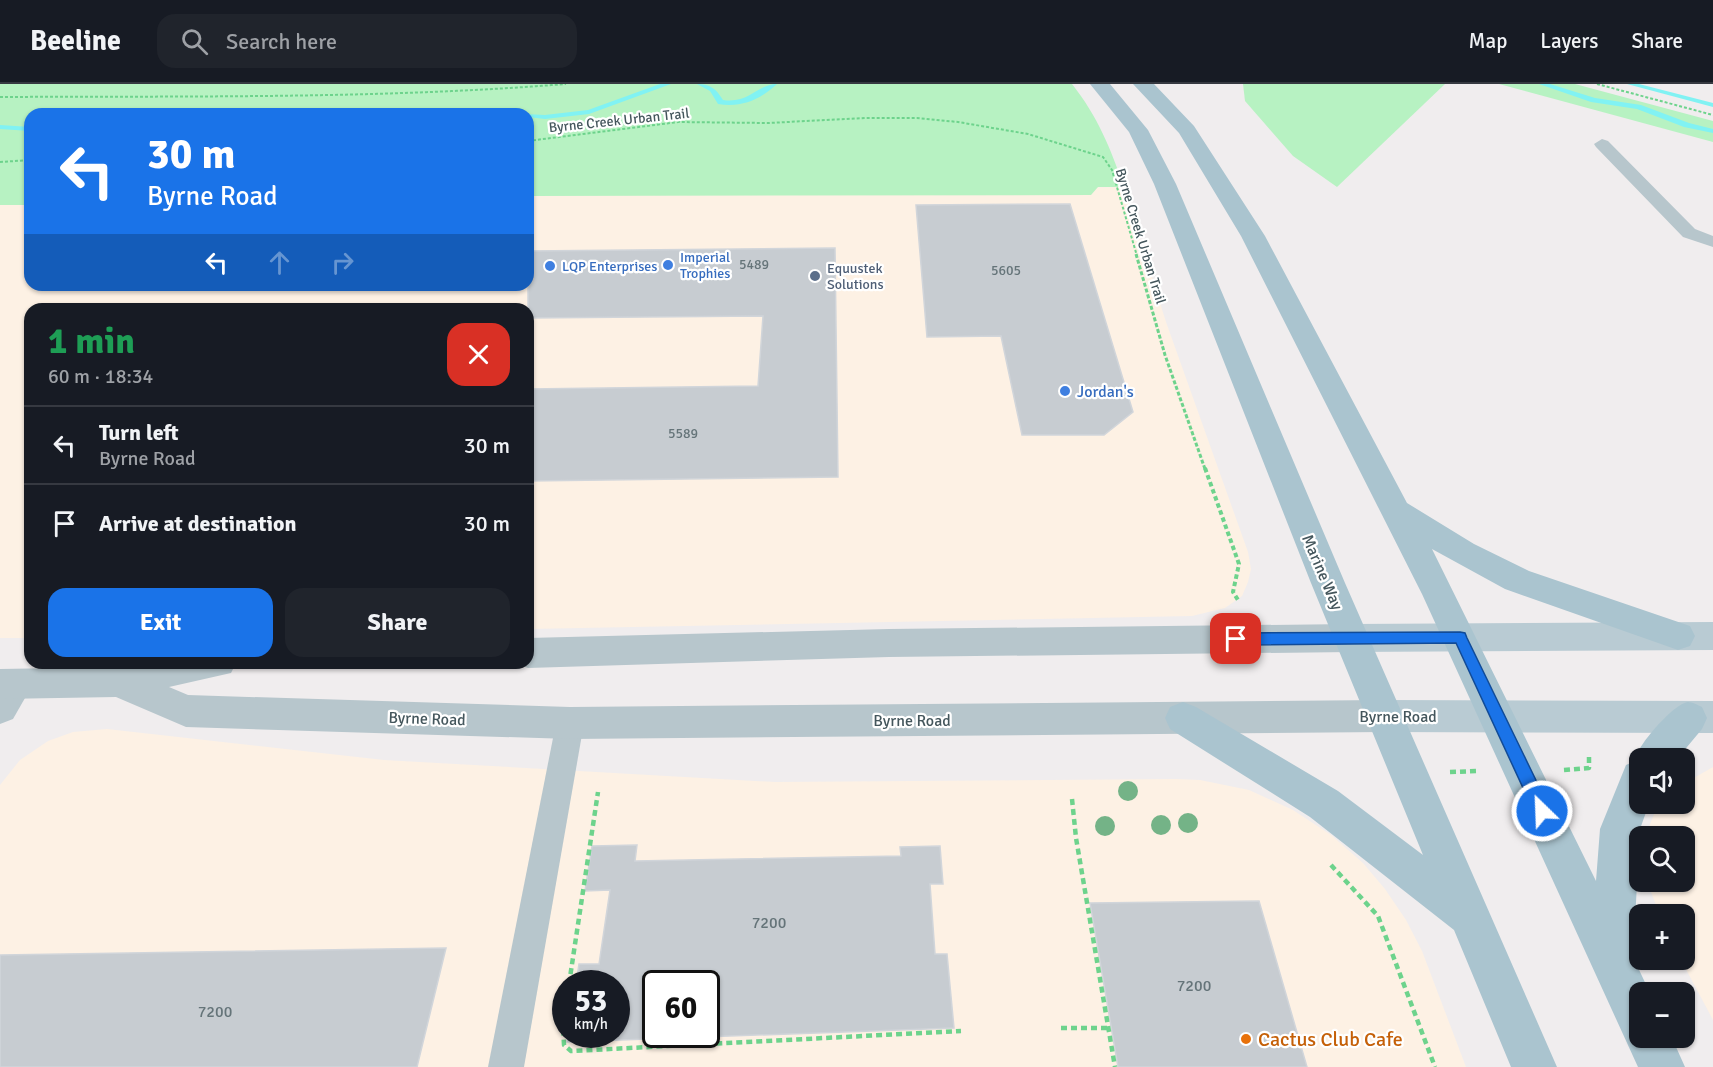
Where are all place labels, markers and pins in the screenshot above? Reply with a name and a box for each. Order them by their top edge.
place label: Imperial Trophies [680,249,730,282]
place label: LQP Enterprises [562,258,657,275]
marker: Imperial Trophies [661,258,675,272]
marker: LQP Enterprises [543,259,557,273]
place label: Equustek Solutions [827,260,884,293]
marker: Equustek Solutions [808,269,822,283]
place label: Jordan's [1077,382,1134,402]
marker: Jordan's [1058,384,1072,398]
pin [1210,613,1261,664]
place label: Cactus Club Cafe [1258,1027,1403,1052]
marker: Cactus Club Cafe [1239,1032,1253,1046]

